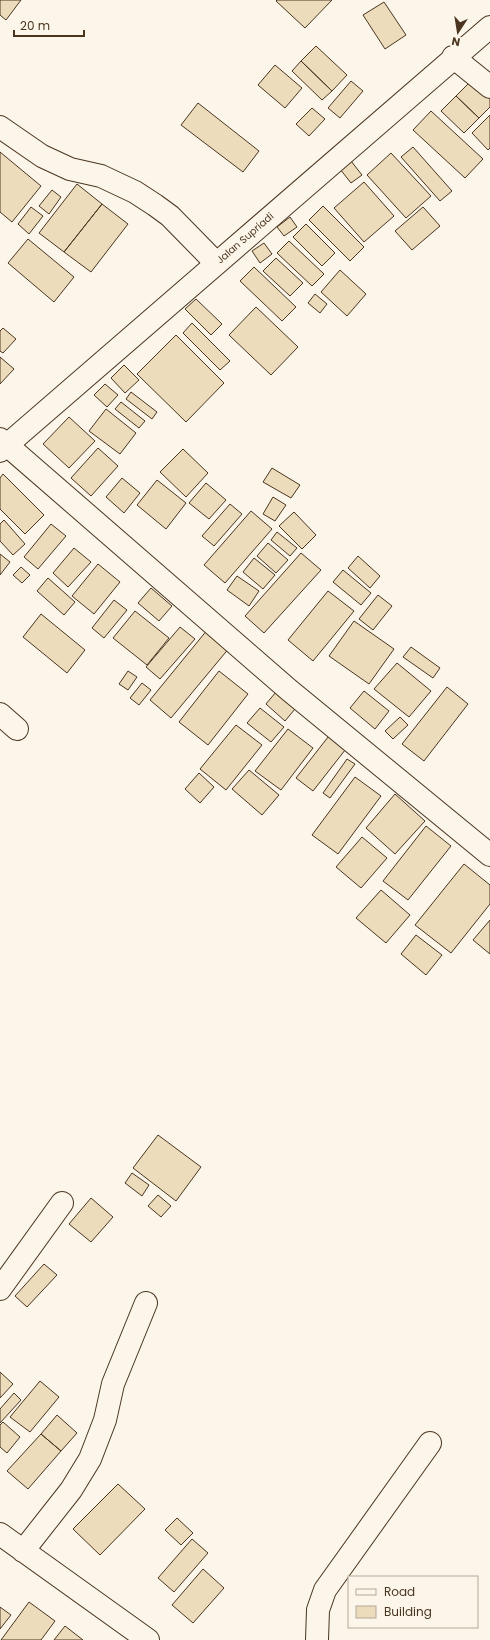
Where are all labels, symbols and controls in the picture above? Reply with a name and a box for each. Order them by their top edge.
scale bar [14,12,84,38]
north arrow [438,12,478,52]
text: 20 m [20,17,50,34]
text: N [450,33,462,50]
street label: Jalan Supriadi [213,209,277,267]
legend [348,1576,478,1628]
text: Road [384,1583,415,1600]
text: Building [384,1603,432,1620]

